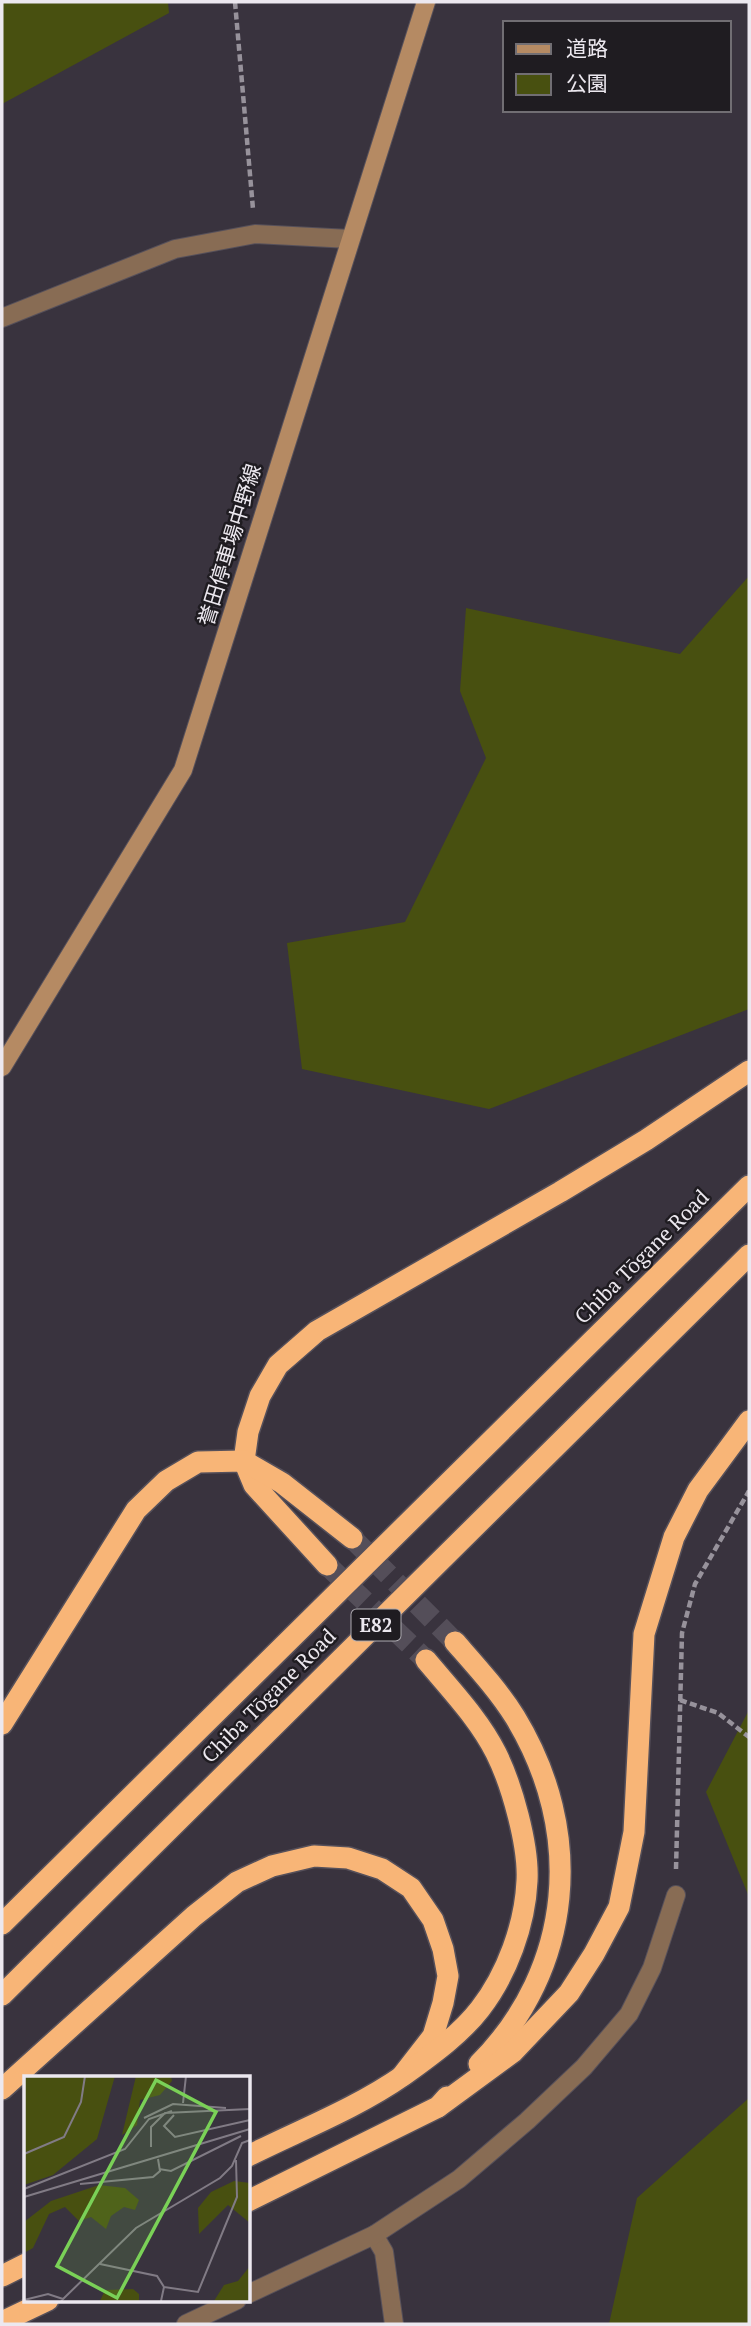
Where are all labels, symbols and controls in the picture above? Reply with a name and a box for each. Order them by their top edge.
legend [503,21,730,112]
text: 道路 [566,34,608,62]
text: 公園 [566,69,608,97]
street label: 誉田停車場中野線 [191,460,267,629]
street label: Chiba Tōgane Road [568,1183,715,1330]
road number: E82 [352,1610,400,1640]
street label: Chiba Tōgane Road [195,1622,342,1769]
inset map [24,2076,250,2302]

